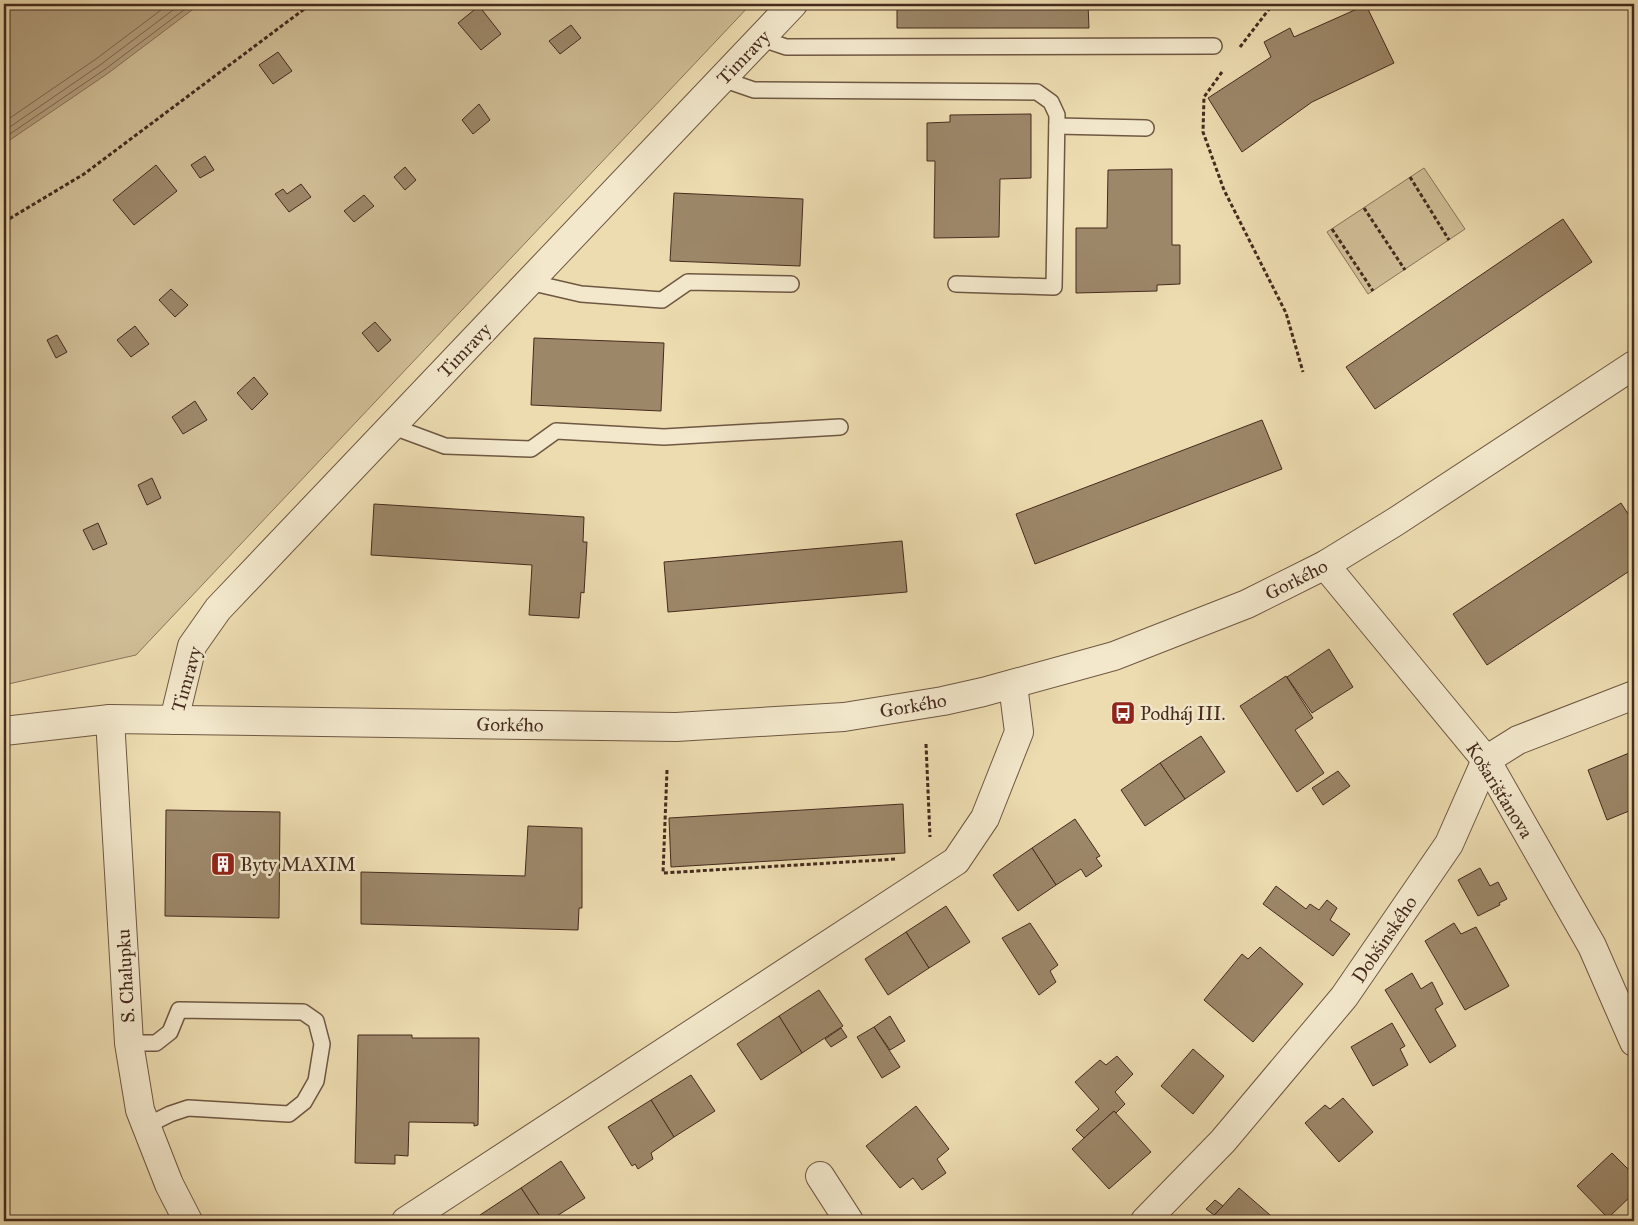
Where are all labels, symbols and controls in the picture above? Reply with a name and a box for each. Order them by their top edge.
street label: Timravy [712,24,776,90]
street label: Timravy [433,317,497,383]
street label: Gorkého [1261,554,1332,605]
street label: Timravy [166,643,207,715]
street label: Gorkého [878,688,948,723]
bus stop icon: Podháj III. [1110,700,1136,726]
place label: Podháj III. [1140,702,1225,725]
street label: Gorkého [476,712,544,737]
street label: Košarišťanova [1461,738,1539,843]
building icon: Byty MAXIM [210,851,236,877]
place label: Byty MAXIM [240,853,356,876]
street label: Dobšinského [1347,891,1422,987]
street label: S. Chalupku [112,928,139,1023]

